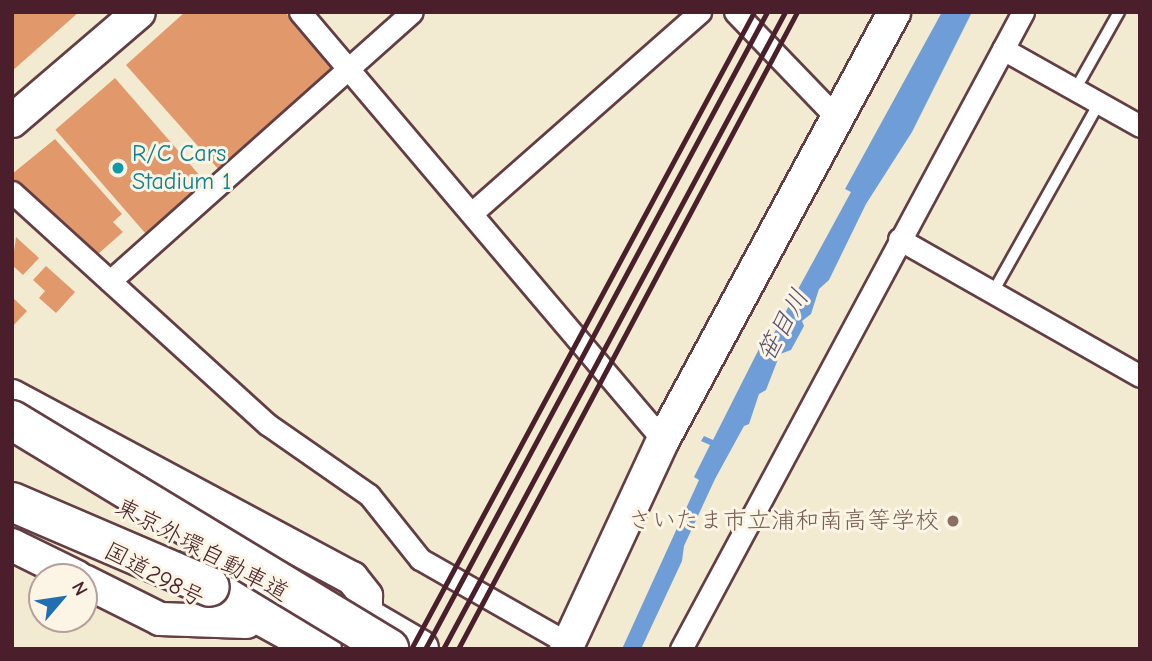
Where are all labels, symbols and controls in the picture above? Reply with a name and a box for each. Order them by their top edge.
place label: R/C Cars Stadium 1 [132,140,232,196]
marker: R/C Cars Stadium 1 [110,160,126,176]
water label: 笹目川 [751,284,817,368]
street label: 東京外環自動車道 [110,492,294,608]
place label: さいたま市立浦和南高等学校 [627,507,939,535]
marker: さいたま市立浦和南高等学校 [945,513,961,529]
street label: 国道298号 [99,537,209,613]
north arrow [28,563,98,633]
text: N [67,578,92,600]

